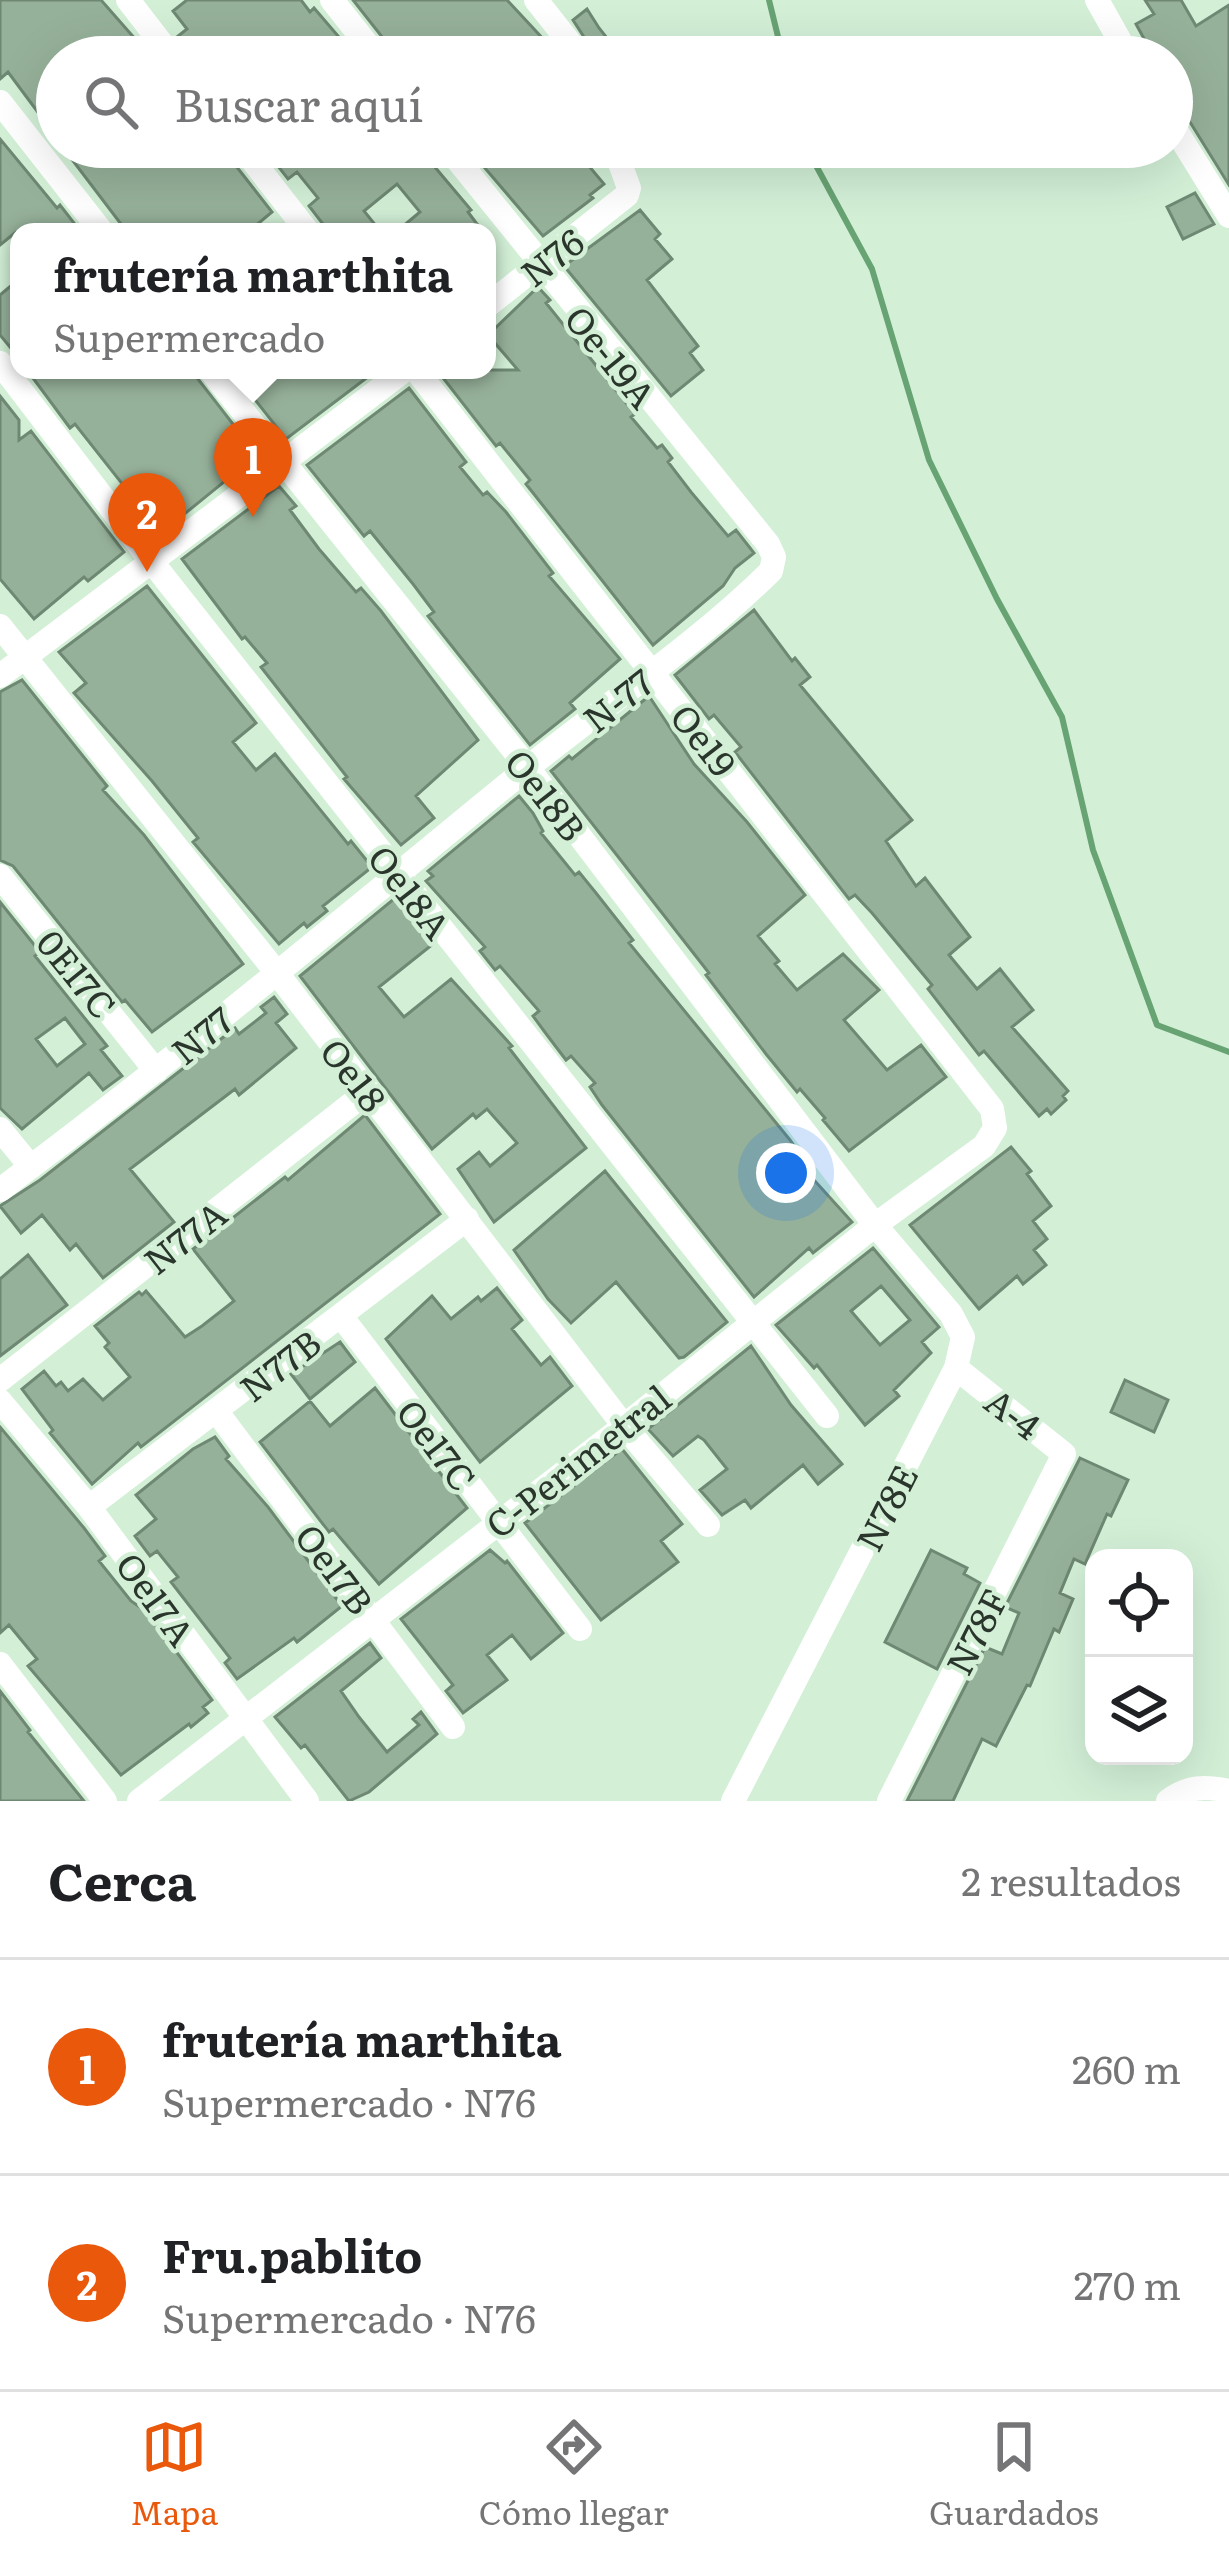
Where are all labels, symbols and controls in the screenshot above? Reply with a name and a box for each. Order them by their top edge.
search box [36,36,1193,168]
icon: search [78,69,144,135]
text: Buscar aquí [174,69,423,136]
street label: N76 [508,214,594,298]
popup [10,223,496,379]
text: frutería marthita [53,239,453,306]
street label: Oe-19A [554,293,670,419]
text: Supermercado [53,306,325,364]
pin: 1 [214,418,292,517]
pin: 2 [108,473,186,572]
street label: N-77 [570,654,664,744]
street label: Oe19 [660,691,750,787]
street label: Oe18B [494,737,600,851]
street label: Oe18A [357,833,465,949]
street label: 0E17C [26,917,130,1029]
street label: N77 [158,992,244,1076]
street label: Oe18 [309,1026,401,1122]
your location [756,1143,816,1203]
street label: N77A [131,1186,237,1286]
street label: N77B [227,1315,331,1413]
street label: C-Perimetral [473,1371,681,1549]
street label: A-4 [975,1373,1053,1451]
street label: Oe17C [386,1387,490,1501]
street label: N78E [841,1454,929,1560]
street label: Oe17B [284,1511,388,1625]
street label: Oe17A [105,1540,209,1656]
map controls [1085,1549,1193,1765]
button: locate [1085,1549,1193,1657]
street label: N78F [931,1579,1019,1683]
button: layers [1085,1657,1193,1765]
text: Cerca [48,1841,196,1917]
text: 2 resultados [961,1850,1181,1908]
text: frutería marthita [162,2004,561,2071]
text: 1 [79,2038,95,2096]
text: 260 m [1072,2038,1181,2096]
text: Supermercado · N76 [162,2071,536,2129]
text: Fru.pablito [162,2220,422,2287]
text: 2 [77,2254,97,2312]
text: 270 m [1074,2254,1181,2312]
text: Supermercado · N76 [162,2287,536,2345]
tab: Mapa [130,2414,218,2535]
tab: Cómo llegar [479,2414,669,2535]
tab: Guardados [929,2414,1099,2535]

